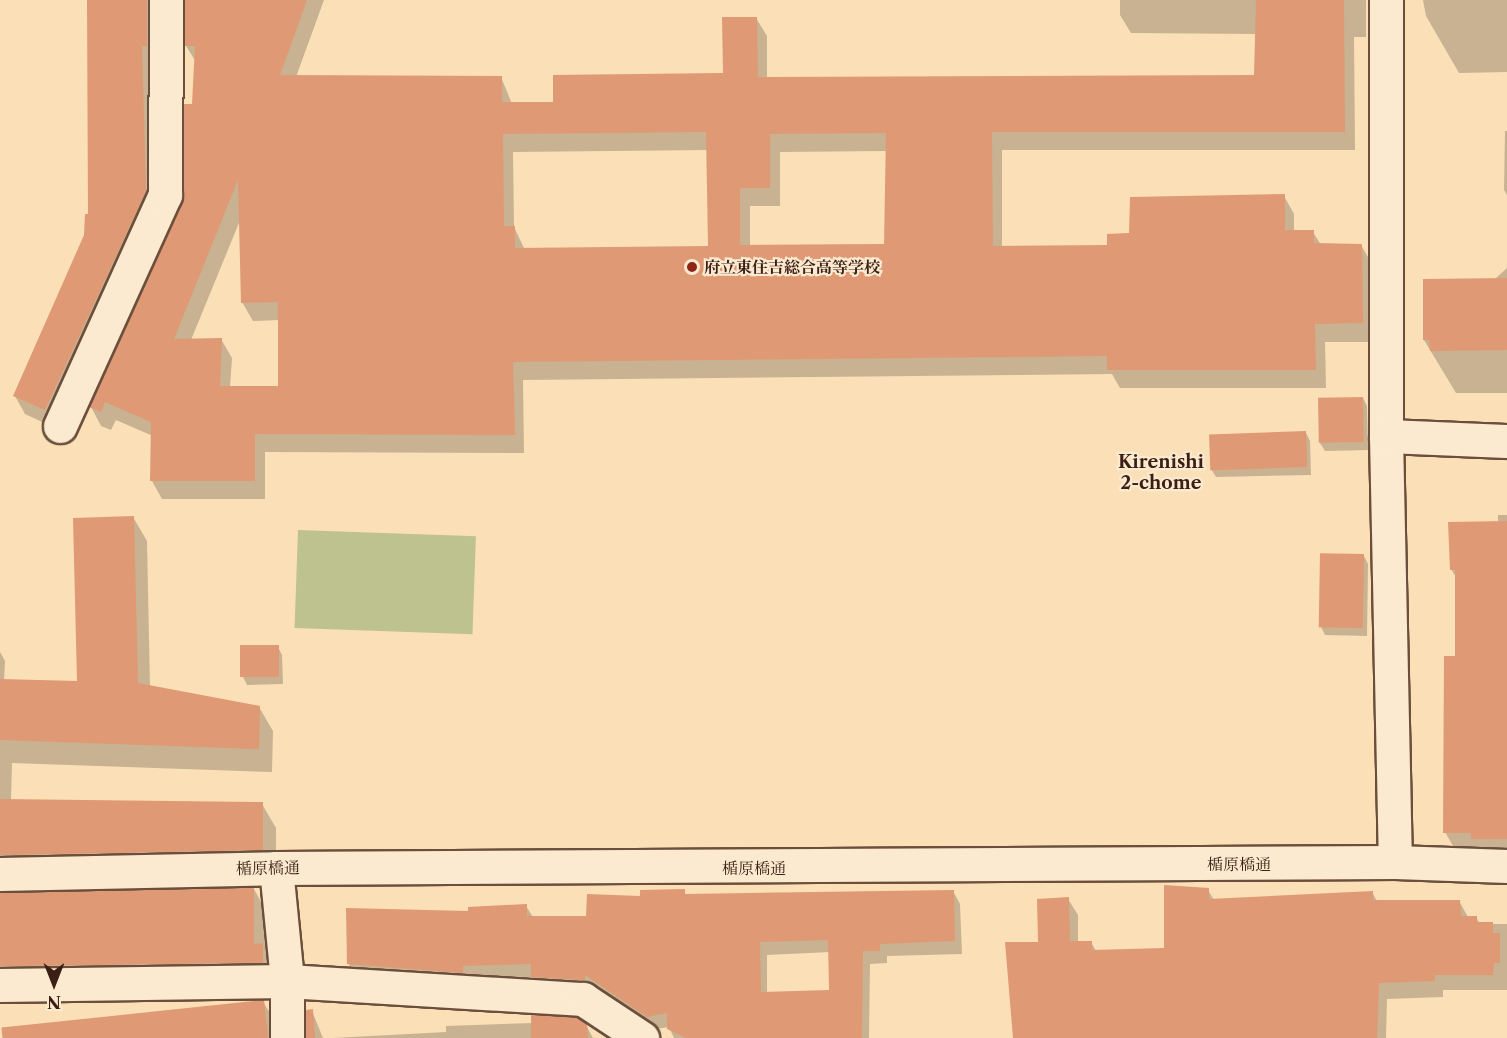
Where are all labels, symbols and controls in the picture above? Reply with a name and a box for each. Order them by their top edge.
place label: 府立東住吉総合高等学校 [704,257,880,277]
marker: 府立東住吉総合高等学校 [685,260,699,274]
district label: Kirenishi 2-chome [1118,452,1204,494]
street label: 楯原橋通 [1207,854,1271,874]
street label: 楯原橋通 [236,858,300,878]
street label: 楯原橋通 [722,858,786,878]
north arrow [24,954,84,1014]
text: N [47,992,61,1012]

